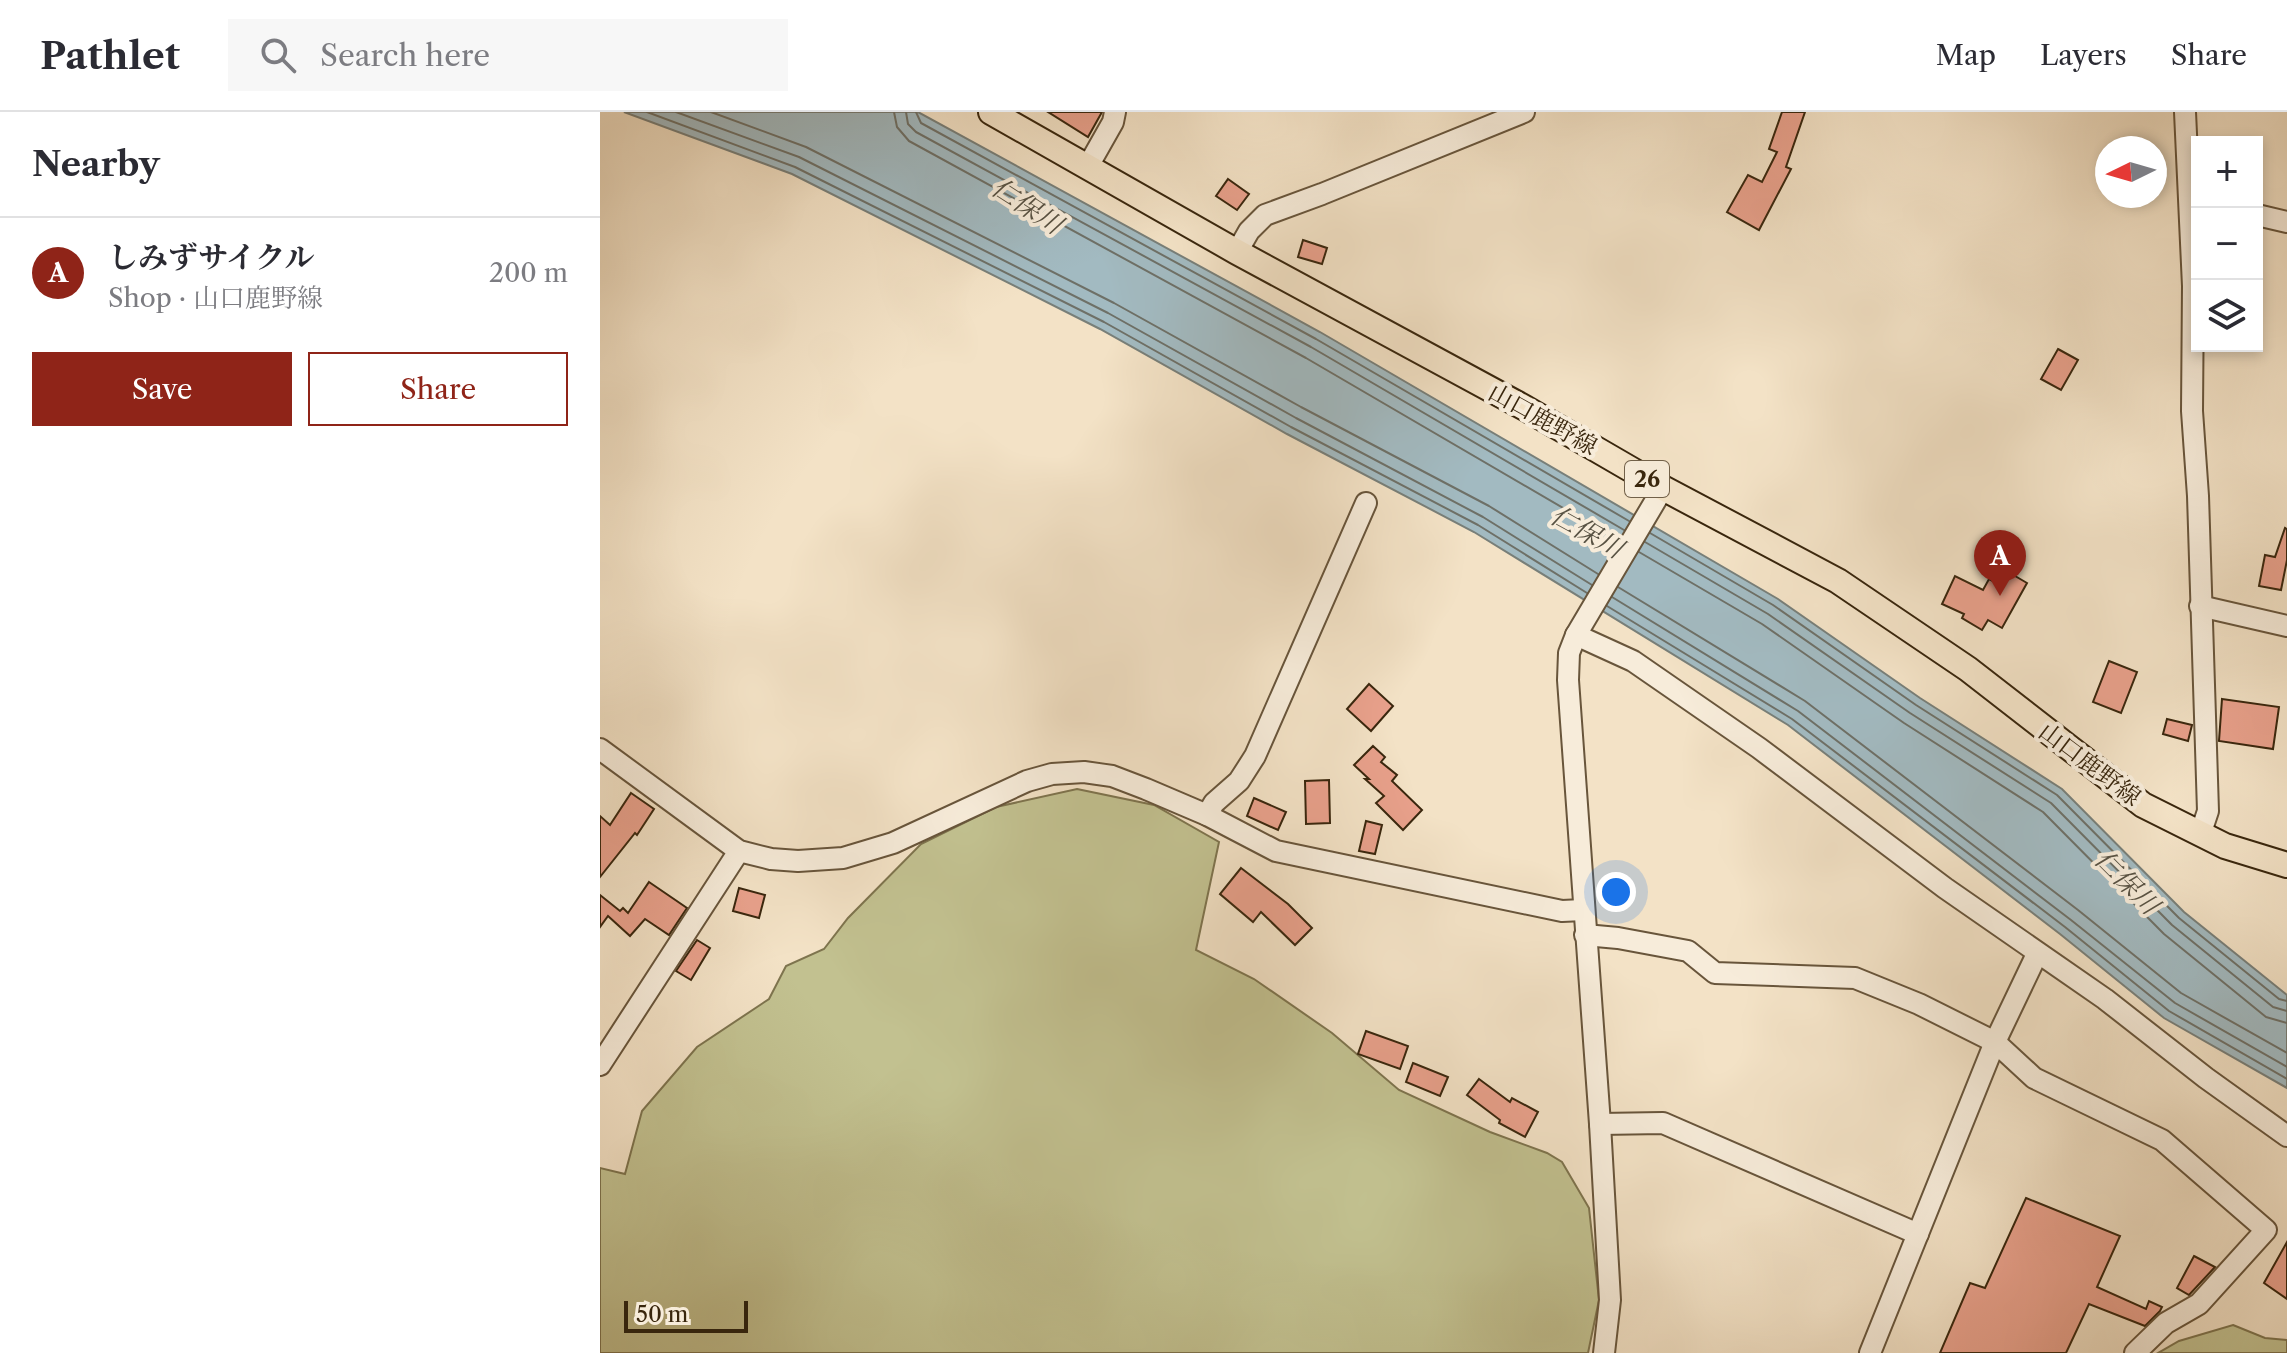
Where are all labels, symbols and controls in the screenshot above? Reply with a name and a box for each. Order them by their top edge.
search box [228,19,788,91]
text: Pathlet [40,32,180,79]
icon: search [256,33,300,77]
text: Search here [320,37,490,74]
text: Map [1936,38,1996,72]
text: Layers [2040,38,2127,72]
text: Share [2171,38,2247,72]
north arrow [2095,136,2167,208]
map controls [2191,136,2263,352]
button: + [2191,136,2263,208]
text: Nearby [32,143,160,185]
water label: 仁保川 [986,171,1071,242]
button: − [2191,208,2263,280]
text: しみずサイクル [108,239,314,276]
text: A [48,257,68,289]
text: 200 m [489,257,568,289]
button: layers [2191,280,2263,352]
text: Shop · 山口鹿野線 [108,282,323,314]
button: Save [32,352,292,426]
button: Share [308,352,568,426]
street label: 山口鹿野線 [1483,377,1603,461]
road number: 26 [1625,461,1669,497]
water label: 仁保川 [1545,499,1631,566]
pin: A [1974,530,2026,596]
street label: 山口鹿野線 [2033,716,2147,812]
water label: 仁保川 [2088,843,2168,923]
your location [1596,872,1636,912]
scale bar [624,1297,748,1333]
text: 50 m [636,1301,688,1328]

